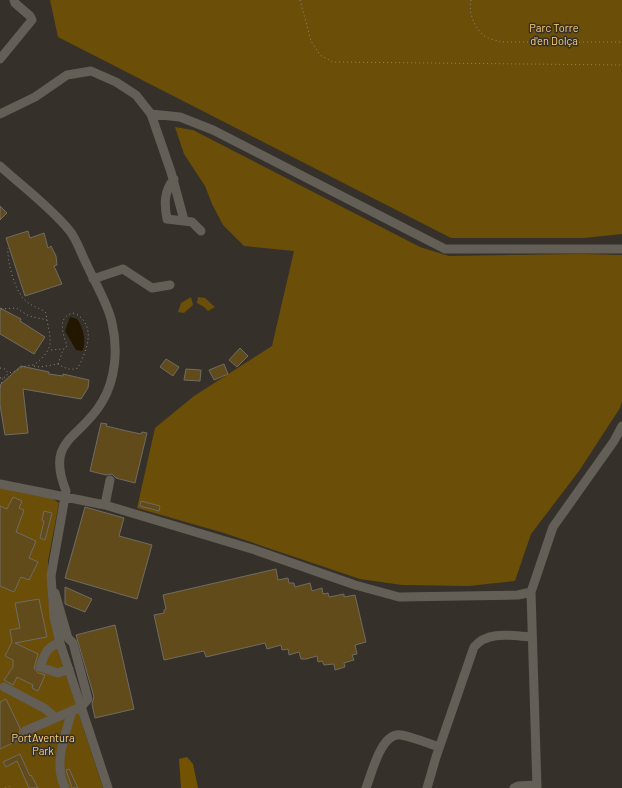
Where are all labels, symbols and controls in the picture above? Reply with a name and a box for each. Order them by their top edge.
park label: Parc Torre d'en Dolça [529,21,579,47]
park label: PortAventura Park [11,731,75,757]

